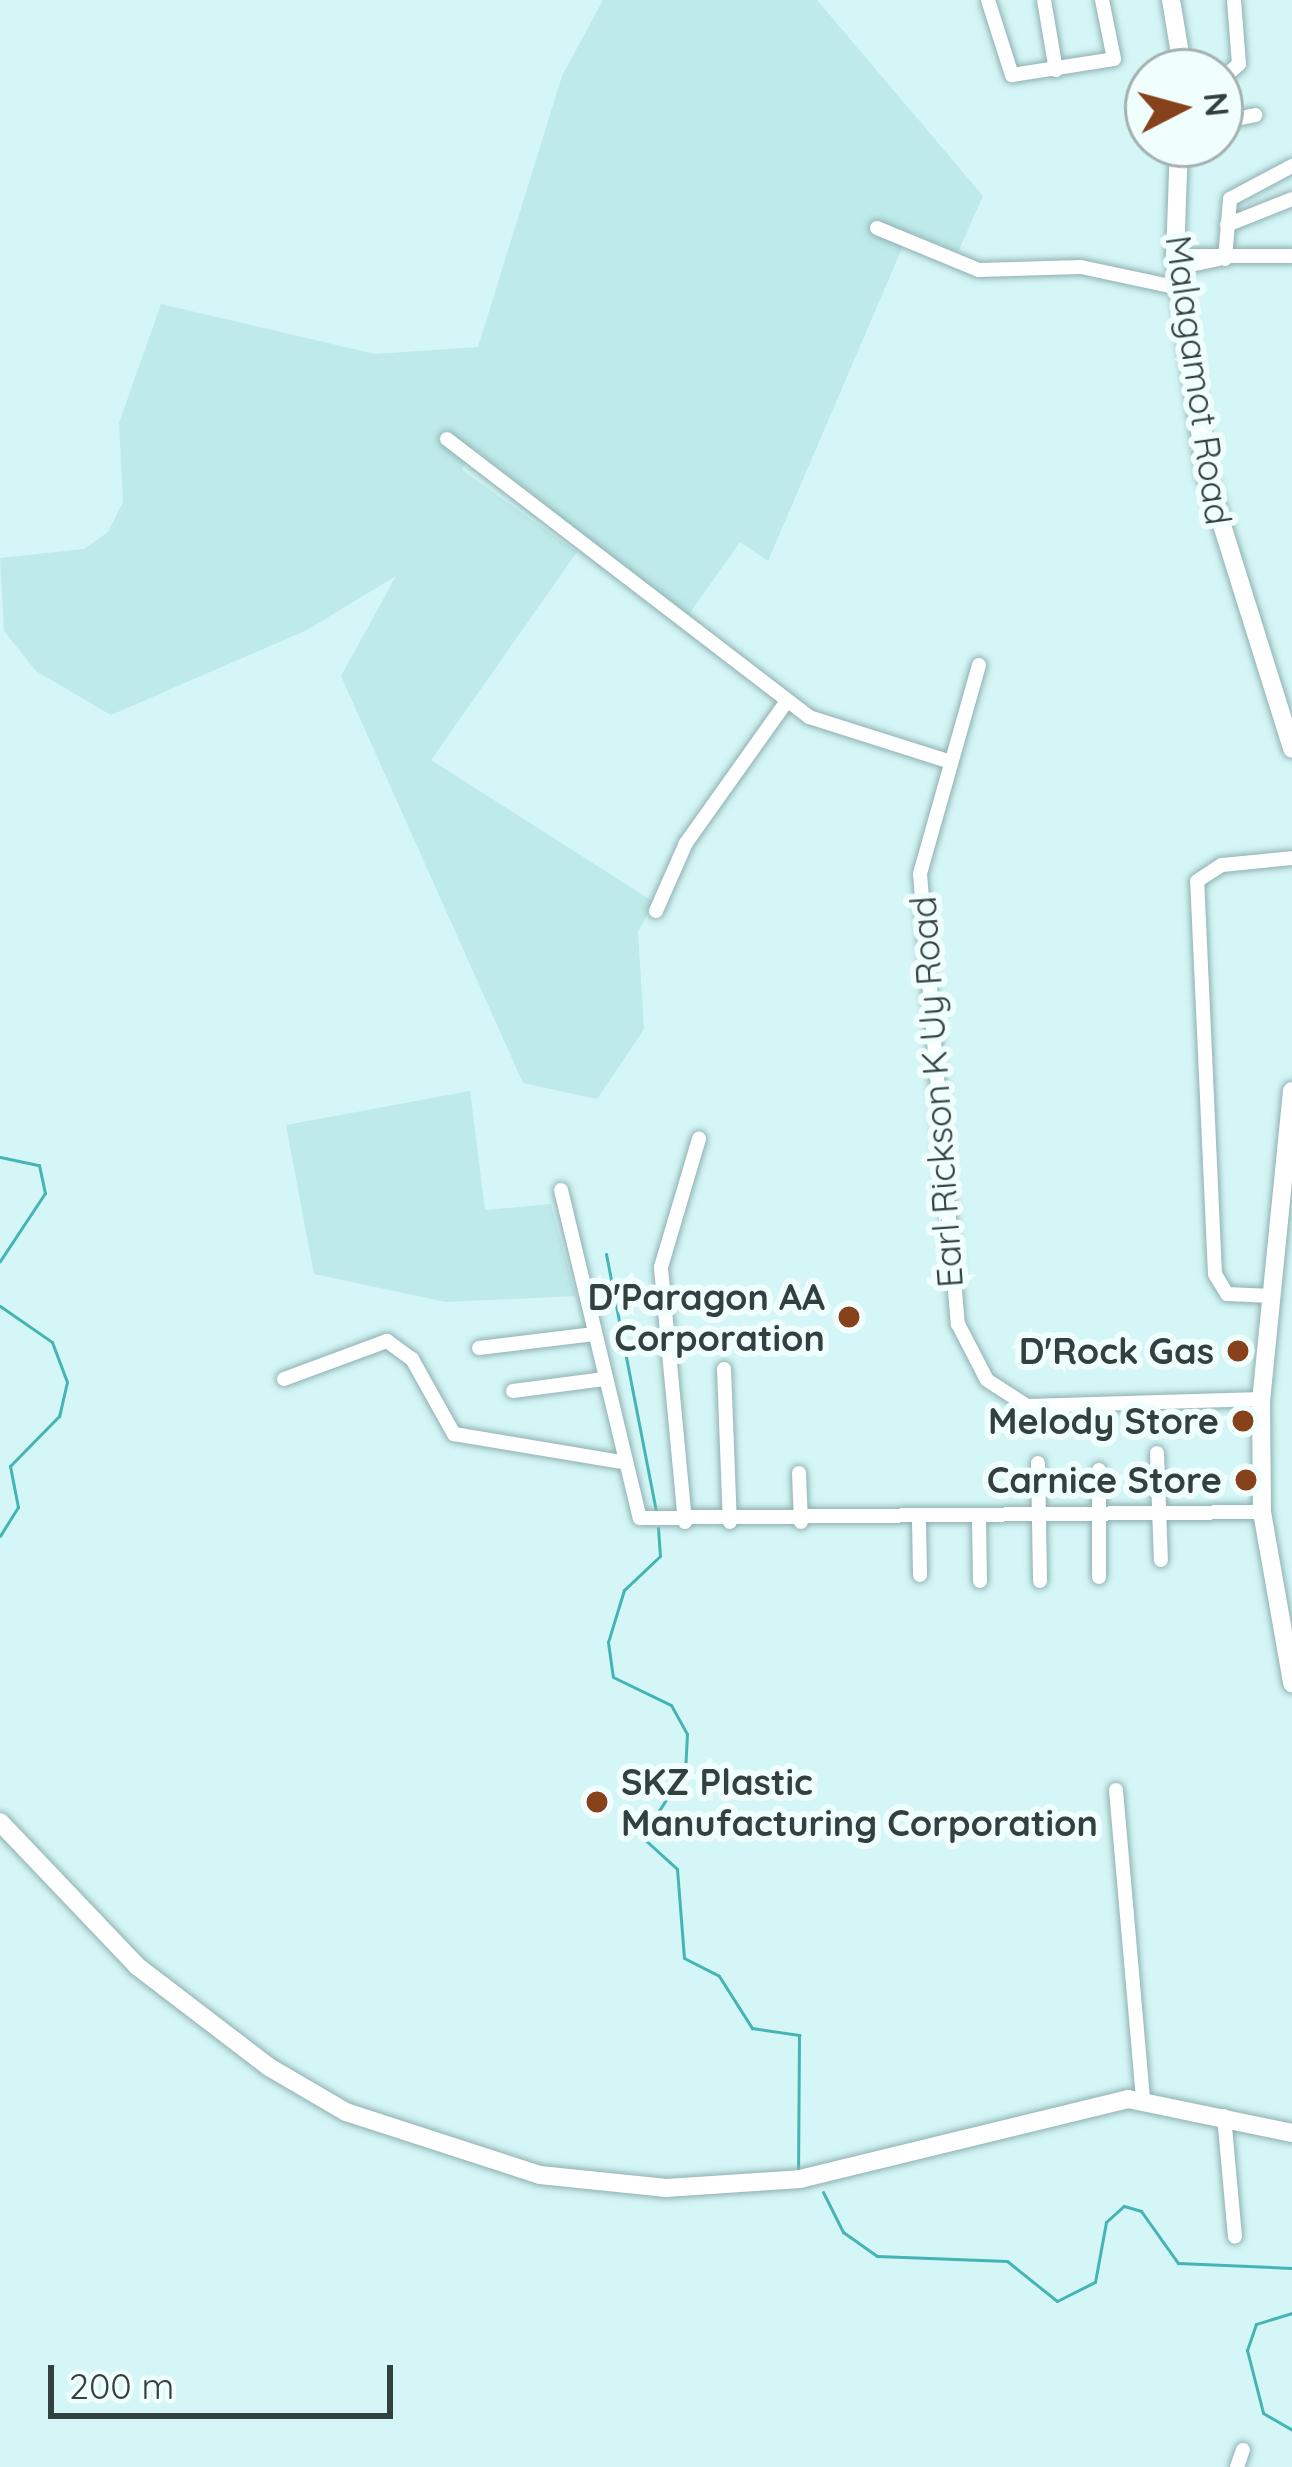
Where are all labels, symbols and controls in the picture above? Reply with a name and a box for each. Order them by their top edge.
north arrow [1124,48,1244,168]
text: N [1196,90,1239,119]
street label: Malagamot Road [1157,233,1241,527]
street label: Earl Rickson K Uy Road [901,895,971,1289]
place label: D'Paragon AA Corporation [587,1274,825,1359]
marker: D'Paragon AA Corporation [836,1304,862,1330]
place label: D'Rock Gas [1019,1329,1214,1373]
marker: D'Rock Gas [1225,1338,1251,1364]
place label: Melody Store [988,1399,1219,1443]
marker: Melody Store [1230,1408,1256,1434]
place label: Carnice Store [987,1458,1222,1502]
marker: Carnice Store [1233,1467,1259,1493]
place label: SKZ Plastic Manufacturing Corporation [621,1759,1098,1844]
marker: SKZ Plastic Manufacturing Corporation [584,1789,610,1815]
scale bar [54,2341,399,2415]
text: 200 m [69,2363,174,2408]

